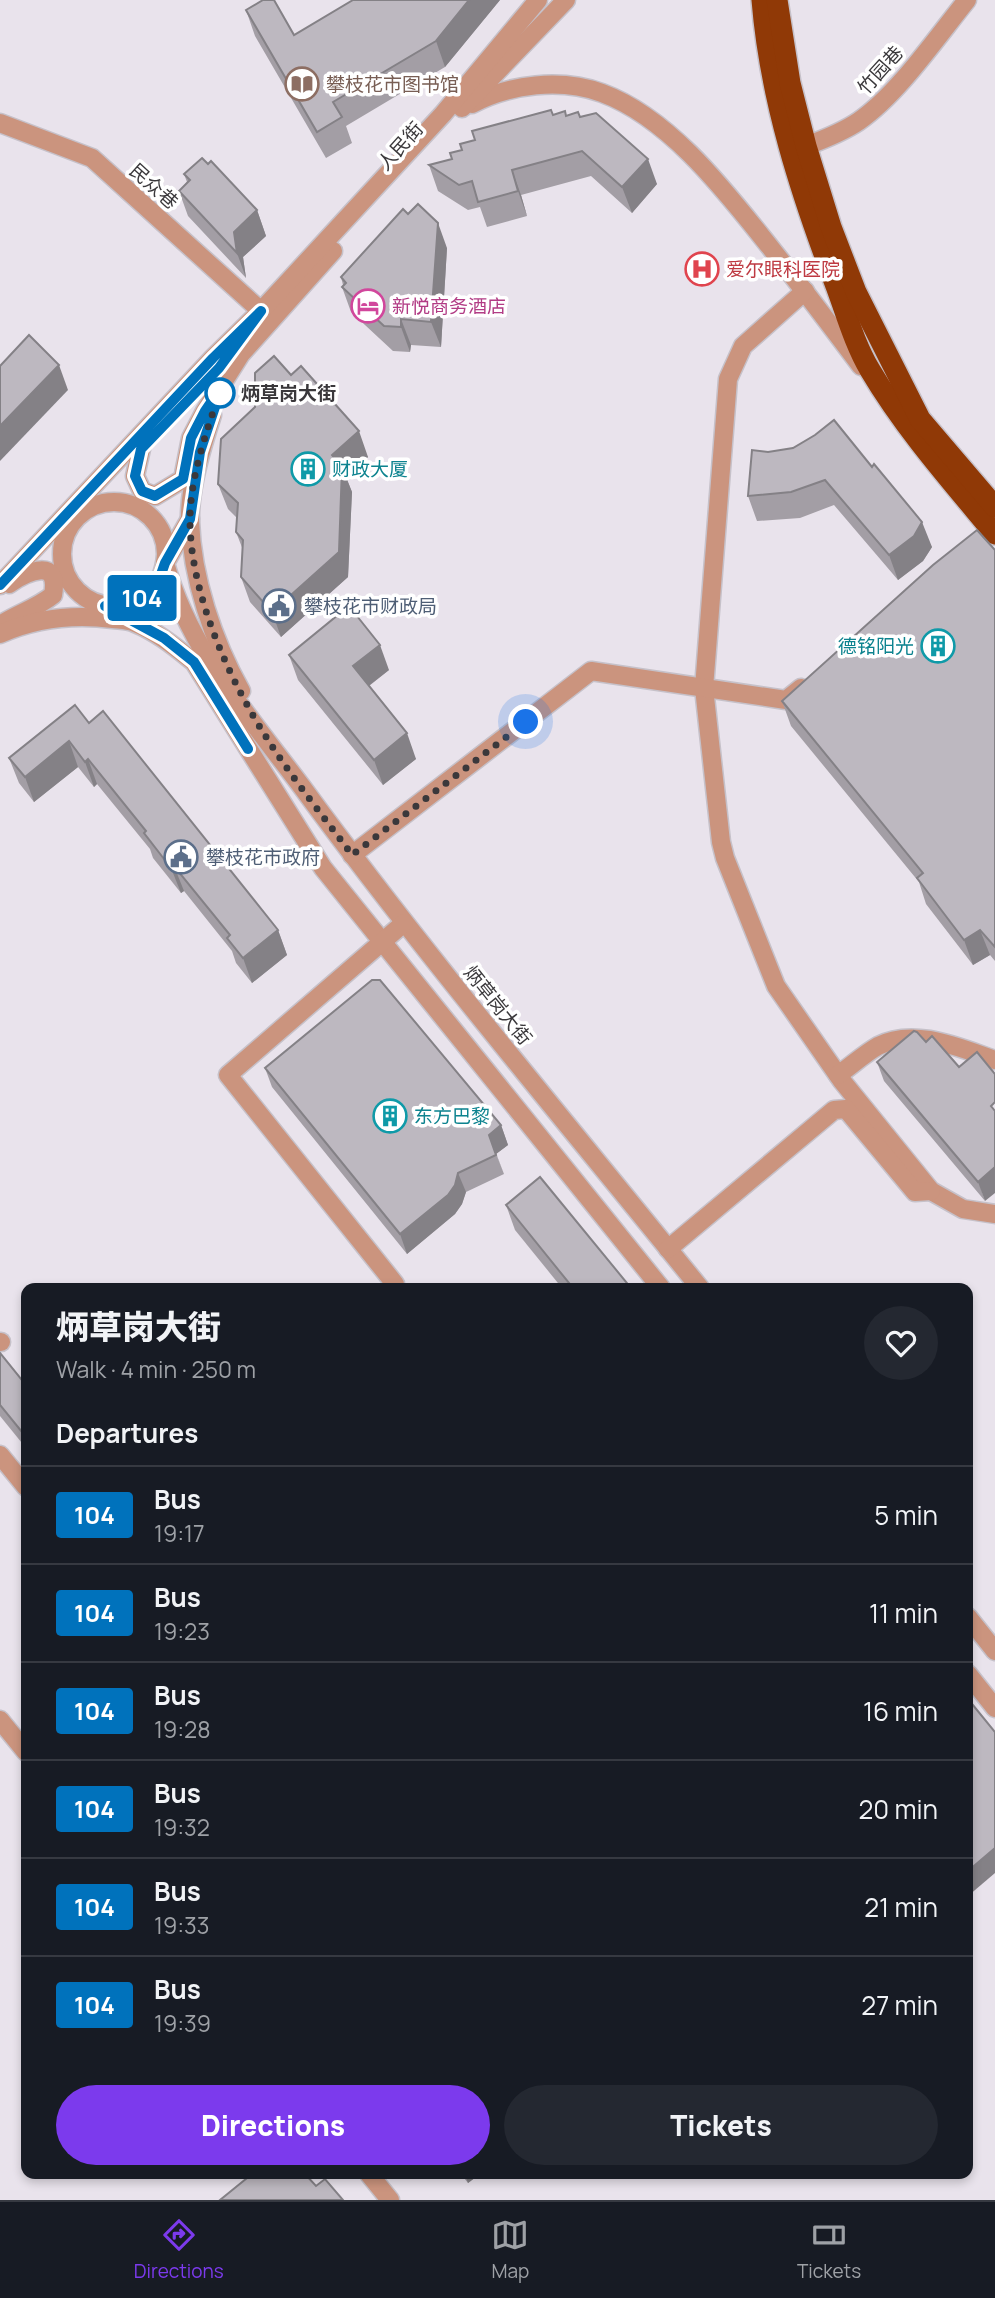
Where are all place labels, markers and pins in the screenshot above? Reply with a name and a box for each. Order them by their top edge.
library icon: 攀枝花市图书馆 [283,65,321,103]
place label: 攀枝花市图书馆 [326,71,459,97]
hospital icon: 爱尔眼科医院 [683,250,721,288]
place label: 爱尔眼科医院 [726,256,840,282]
hotel icon: 新悦商务酒店 [349,287,387,325]
place label: 新悦商务酒店 [392,293,506,319]
marker: 炳草岗大街 [205,378,235,408]
place label: 炳草岗大街 [241,380,336,406]
building icon: 财政大厦 [289,450,327,488]
place label: 财政大厦 [332,456,408,482]
public building icon: 攀枝花市财政局 [260,587,298,625]
place label: 攀枝花市财政局 [304,593,437,619]
building icon: 德铭阳光 [919,627,957,665]
place label: 德铭阳光 [838,633,914,659]
public building icon: 攀枝花市政府 [162,838,200,876]
place label: 攀枝花市政府 [206,844,320,870]
building icon: 东方巴黎 [371,1097,409,1135]
place label: 东方巴黎 [414,1103,490,1129]

